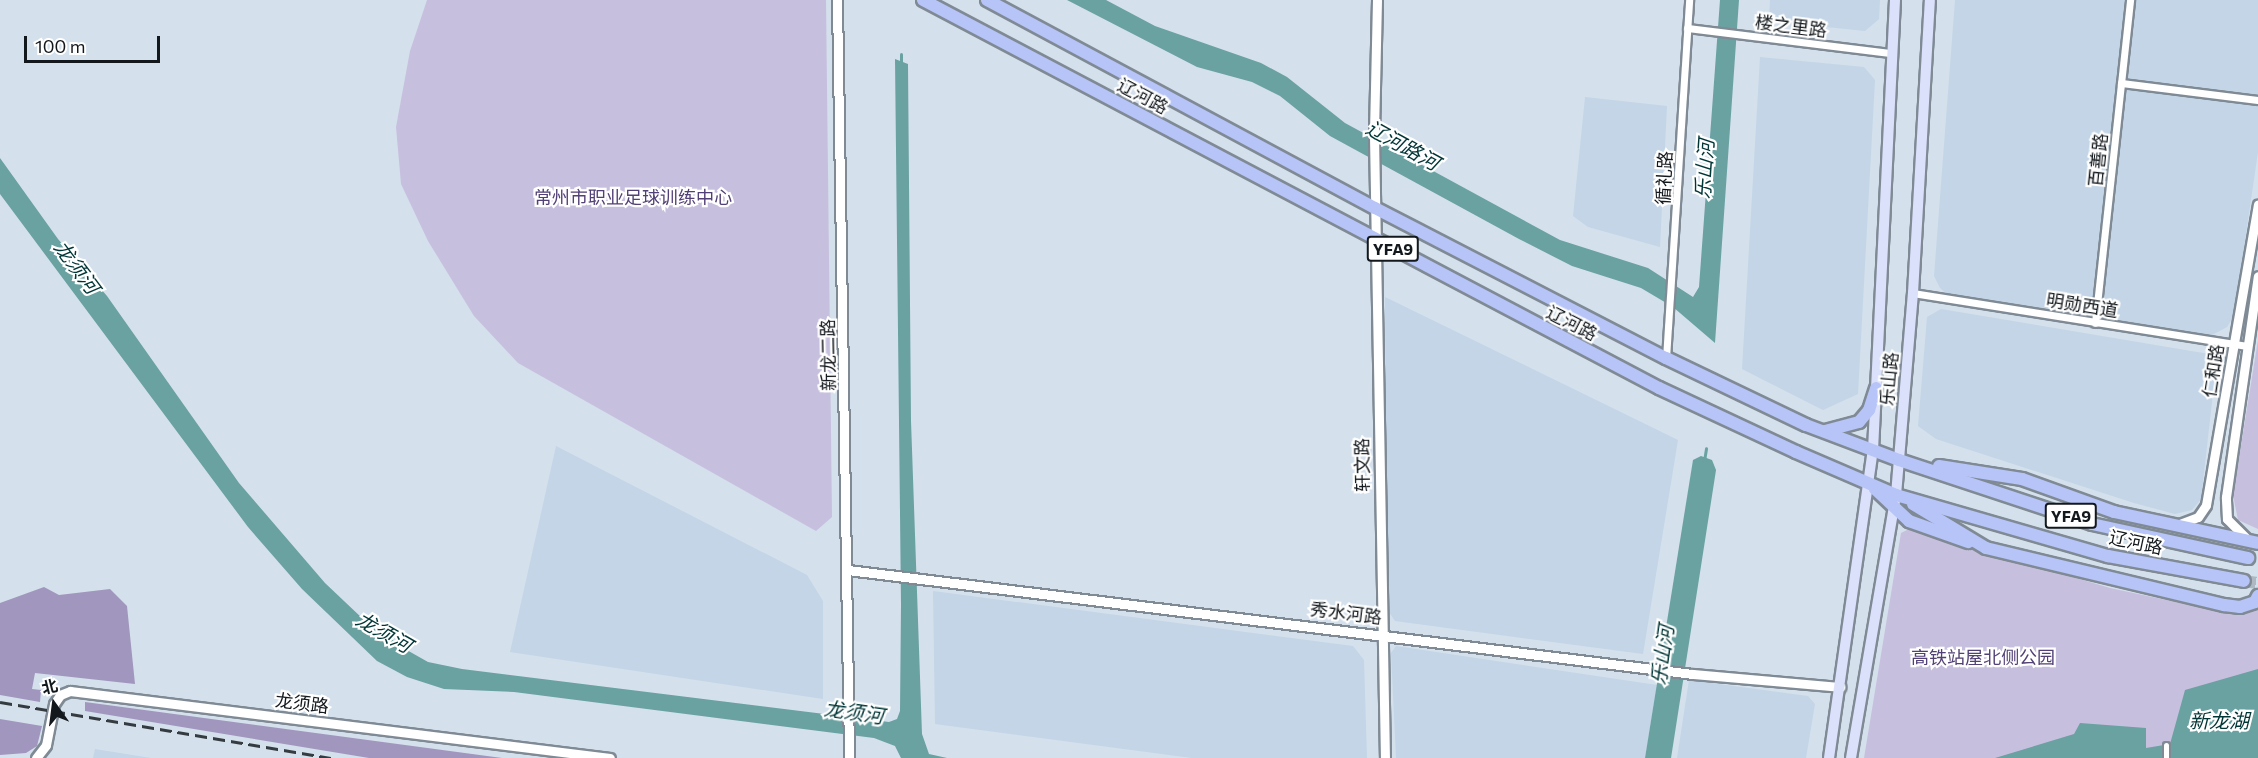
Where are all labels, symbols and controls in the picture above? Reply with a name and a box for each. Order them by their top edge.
street label: 楼之里路 [1754,11,1828,41]
scale bar [27,24,164,62]
text: 100 m [35,35,85,57]
street label: 辽河路 [1114,74,1172,118]
water label: 辽河路河 [1362,115,1444,175]
street label: 百善路 [2084,132,2112,188]
water label: 乐山河 [1690,138,1718,200]
street label: 循礼路 [1652,150,1676,206]
park label: 常州市职业足球训练中心 [534,186,732,208]
water label: 龙须河 [49,236,105,298]
road number: YFA9 [1366,236,1420,262]
street label: 明勋西道 [2045,289,2119,321]
street label: 辽河路 [1543,301,1601,345]
street label: 新龙二路 [817,319,839,391]
street label: 仁和路 [2198,343,2228,399]
street label: 乐山路 [1876,351,1902,407]
street label: 轩文路 [1351,438,1373,492]
road number: YFA9 [2044,503,2098,529]
street label: 辽河路 [2107,526,2165,558]
street label: 秀水河路 [1309,598,1383,628]
water label: 龙须河 [352,607,416,657]
water label: 乐山河 [1646,624,1678,686]
park label: 高铁站屋北侧公园 [1911,646,2055,668]
north arrow [24,674,84,734]
text: 北 [39,675,60,697]
street label: 龙须路 [274,689,330,717]
water label: 龙须河 [823,696,885,728]
water label: 新龙湖 [2189,708,2249,732]

